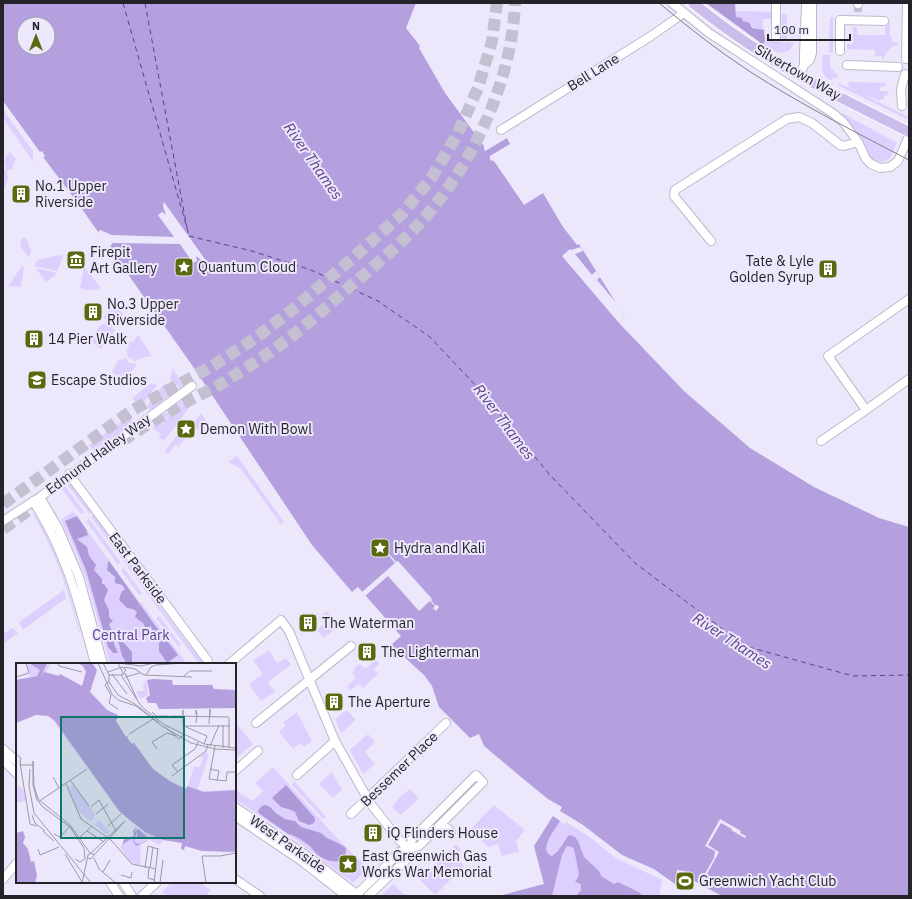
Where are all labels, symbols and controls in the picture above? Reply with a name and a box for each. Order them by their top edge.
north arrow [16,16,56,56]
scale bar [768,16,850,42]
text: N [32,19,40,33]
text: 100 m [774,22,809,37]
street label: Silvertown Way [752,40,844,104]
street label: Bell Lane [564,49,623,95]
water label: River Thames [280,118,347,203]
place label: No.1 Upper Riverside [35,177,107,211]
building icon: No.1 Upper Riverside [10,183,32,205]
place label: Firepit Art Gallery [90,243,157,277]
museum icon: Firepit Art Gallery [65,249,87,271]
place label: Tate & Lyle Golden Syrup [729,252,814,286]
place icon: Quantum Cloud [173,256,195,278]
place label: Quantum Cloud [198,258,296,276]
building icon: Tate & Lyle Golden Syrup [817,258,839,280]
place label: No.3 Upper Riverside [107,295,179,329]
building icon: No.3 Upper Riverside [82,301,104,323]
building icon: 14 Pier Walk [23,328,45,350]
place label: 14 Pier Walk [48,330,128,348]
school or university icon: Escape Studios [26,369,48,391]
place label: Escape Studios [51,371,147,389]
water label: River Thames [470,380,539,463]
street label: Edmund Halley Way [42,410,154,498]
place icon: Demon With Bowl [175,418,197,440]
place label: Demon With Bowl [200,420,312,438]
street label: East Parkside [105,529,171,608]
place icon: Hydra and Kali [369,537,391,559]
place label: Hydra and Kali [394,539,485,557]
water label: River Thames [689,608,775,673]
building icon: The Waterman [297,612,319,634]
place label: The Waterman [322,614,414,632]
park label: Central Park [92,626,170,644]
building icon: The Lighterman [356,641,378,663]
place label: The Lighterman [381,643,479,661]
inset map [16,663,236,883]
building icon: The Aperture [323,691,345,713]
place label: The Aperture [348,693,431,711]
street label: Bessemer Place [356,727,442,810]
street label: West Parkside [246,811,330,877]
building icon: iQ Flinders House [362,822,384,844]
place label: iQ Flinders House [387,824,498,842]
place label: East Greenwich Gas Works War Memorial [362,847,492,881]
place icon: East Greenwich Gas Works War Memorial [337,853,359,875]
sports icon: Greenwich Yacht Club [674,870,696,892]
place label: Greenwich Yacht Club [699,872,836,890]

